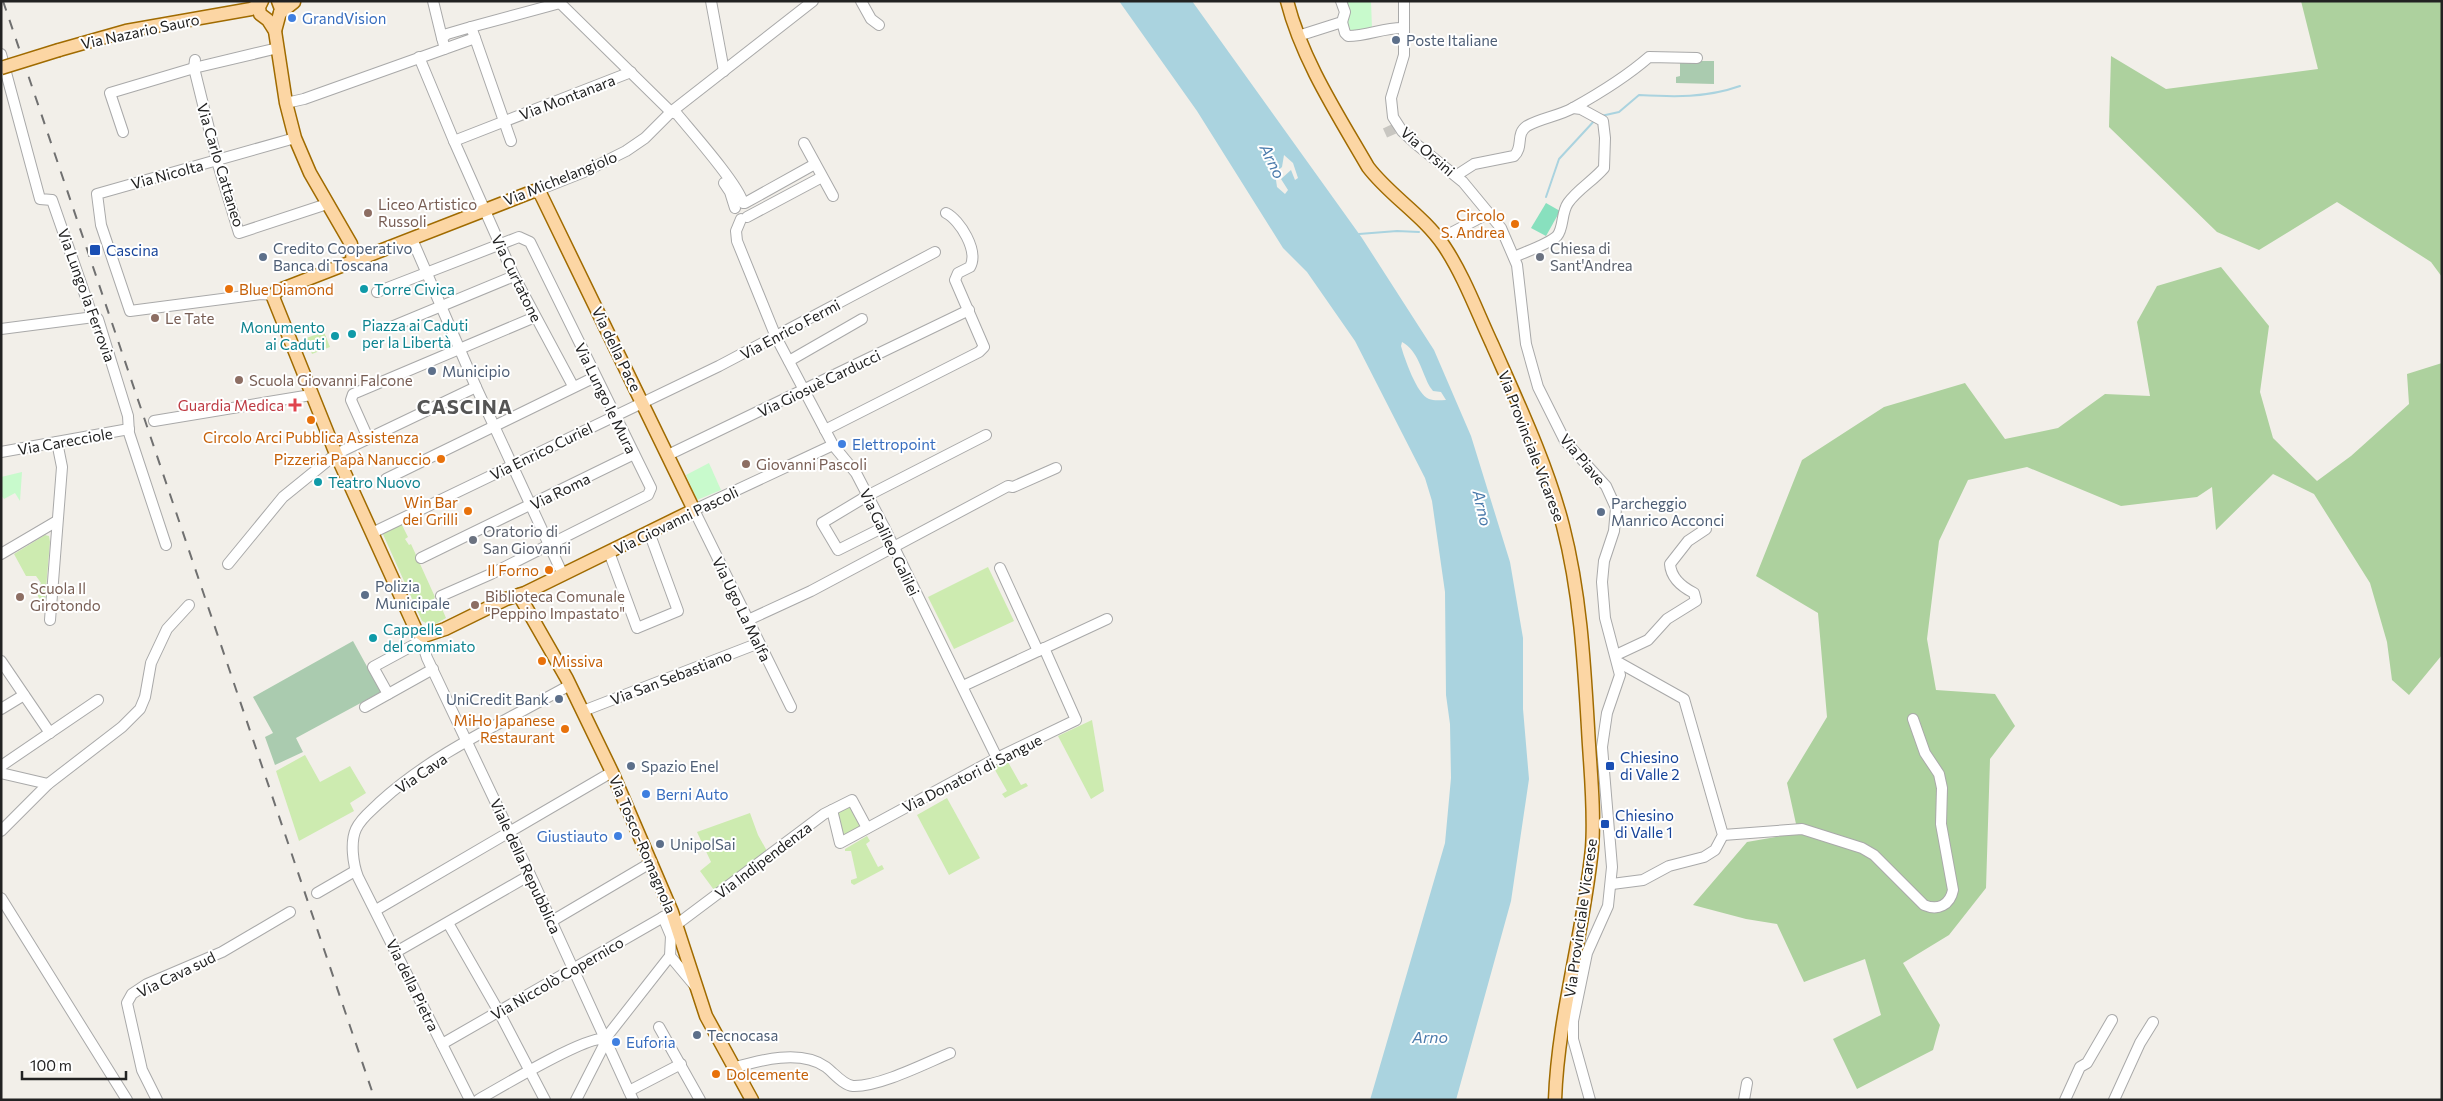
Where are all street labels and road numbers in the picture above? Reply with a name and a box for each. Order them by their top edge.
street label: Via Nazario Sauro [79,10,201,52]
street label: Via Montanara [517,71,617,123]
street label: Via Carlo Cattaneo [194,101,248,229]
street label: Via Orsini [1397,123,1459,179]
street label: Via Michelangiolo [501,147,619,209]
street label: Via Nicolta [129,156,205,192]
street label: Via Lungo la Ferrovia [54,226,120,364]
street label: Via Curtatone [488,231,546,325]
street label: Via Enrico Fermi [737,295,843,363]
street label: Via della Pace [589,304,645,395]
street label: Via Lungo le Mura [571,340,641,456]
street label: Via Giosuè Carducci [755,346,883,420]
street label: Via Provinciale Vicarese [1495,368,1569,524]
street label: Via Enrico Curiel [487,418,595,484]
street label: Via Carecciole [16,424,114,458]
street label: Via Piave [1556,430,1610,488]
street label: Via Roma [527,469,593,513]
street label: Via Giovanni Pascoli [611,482,741,558]
street label: Via Galileo Galilei [856,485,924,599]
street label: Via Ugo La Malfa [709,554,775,664]
street label: Via San Sebastiano [608,646,734,708]
street label: Via Donatori di Sangue [899,730,1045,816]
street label: Via Cava [392,749,450,797]
street label: Via Tosco-Romagnola [606,772,680,916]
street label: Viale della Repubblica [487,796,565,936]
street label: Via Indipendenza [711,818,815,902]
street label: Via Provinciale Vicarese [1560,837,1600,999]
street label: Via Niccolò Copernico [487,933,627,1023]
street label: Via della Pietra [383,936,443,1034]
street label: Via Cava sud [134,947,218,1001]

